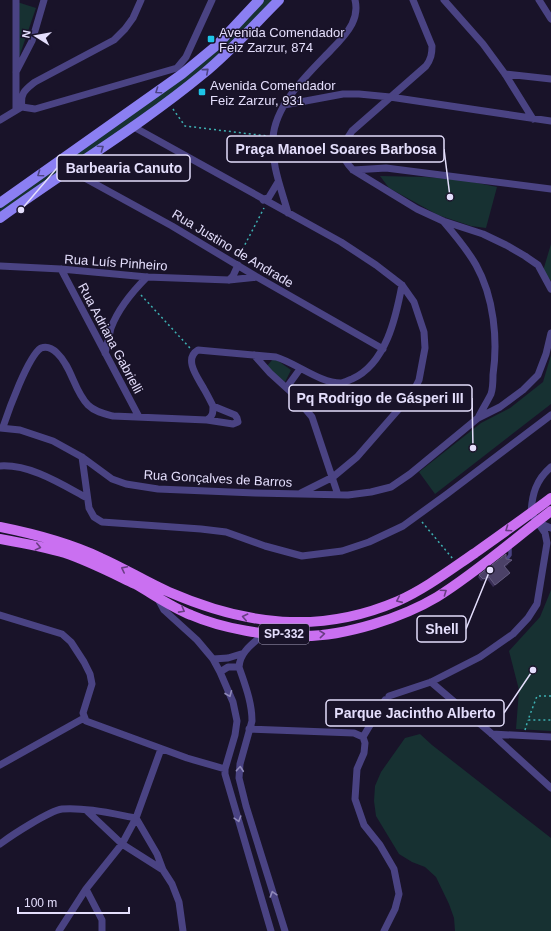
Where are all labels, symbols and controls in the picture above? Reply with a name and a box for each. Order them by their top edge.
north arrow [16,16,56,56]
place label: Avenida Comendador Feiz Zarzur, 874 [219,25,345,55]
text: N [20,29,33,39]
marker: Avenida Comendador Feiz Zarzur, 874 [206,34,216,44]
one-way arrow [201,69,209,76]
place label: Avenida Comendador Feiz Zarzur, 931 [210,78,336,108]
one-way arrow [155,86,162,93]
marker: Avenida Comendador Feiz Zarzur, 931 [197,87,207,97]
callout: Praça Manoel Soares Barbosa [227,136,444,162]
text: Praça Manoel Soares Barbosa [236,141,437,157]
one-way arrow [97,145,104,153]
callout: Barbearia Canuto [57,155,190,181]
text: Barbearia Canuto [66,160,182,176]
one-way arrow [37,169,44,177]
street label: Rua Justino de Andrade [169,206,296,291]
street label: Rua Luís Pinheiro [64,251,168,274]
street label: Rua Adriana Gabrielli [75,280,146,396]
callout: Pq Rodrigo de Gásperi III [289,385,472,411]
text: Pq Rodrigo de Gásperi III [296,390,464,406]
street label: Rua Gonçalves de Barros [143,467,293,490]
one-way arrow [505,524,512,532]
one-way arrow [35,542,41,550]
one-way arrow [121,566,129,574]
one-way arrow [440,589,447,597]
one-way arrow [396,595,403,603]
one-way arrow [178,606,185,613]
one-way arrow [242,613,248,621]
callout: Shell [417,616,466,642]
text: Shell [425,621,459,637]
road number: SP-332 [259,624,309,644]
one-way arrow [319,630,325,639]
one-way arrow [224,689,232,697]
callout: Parque Jacintho Alberto [326,700,504,726]
text: Parque Jacintho Alberto [334,705,496,721]
one-way arrow [235,766,244,772]
one-way arrow [233,816,242,823]
scale bar [18,889,129,915]
one-way arrow [269,890,278,897]
text: 100 m [24,896,57,910]

